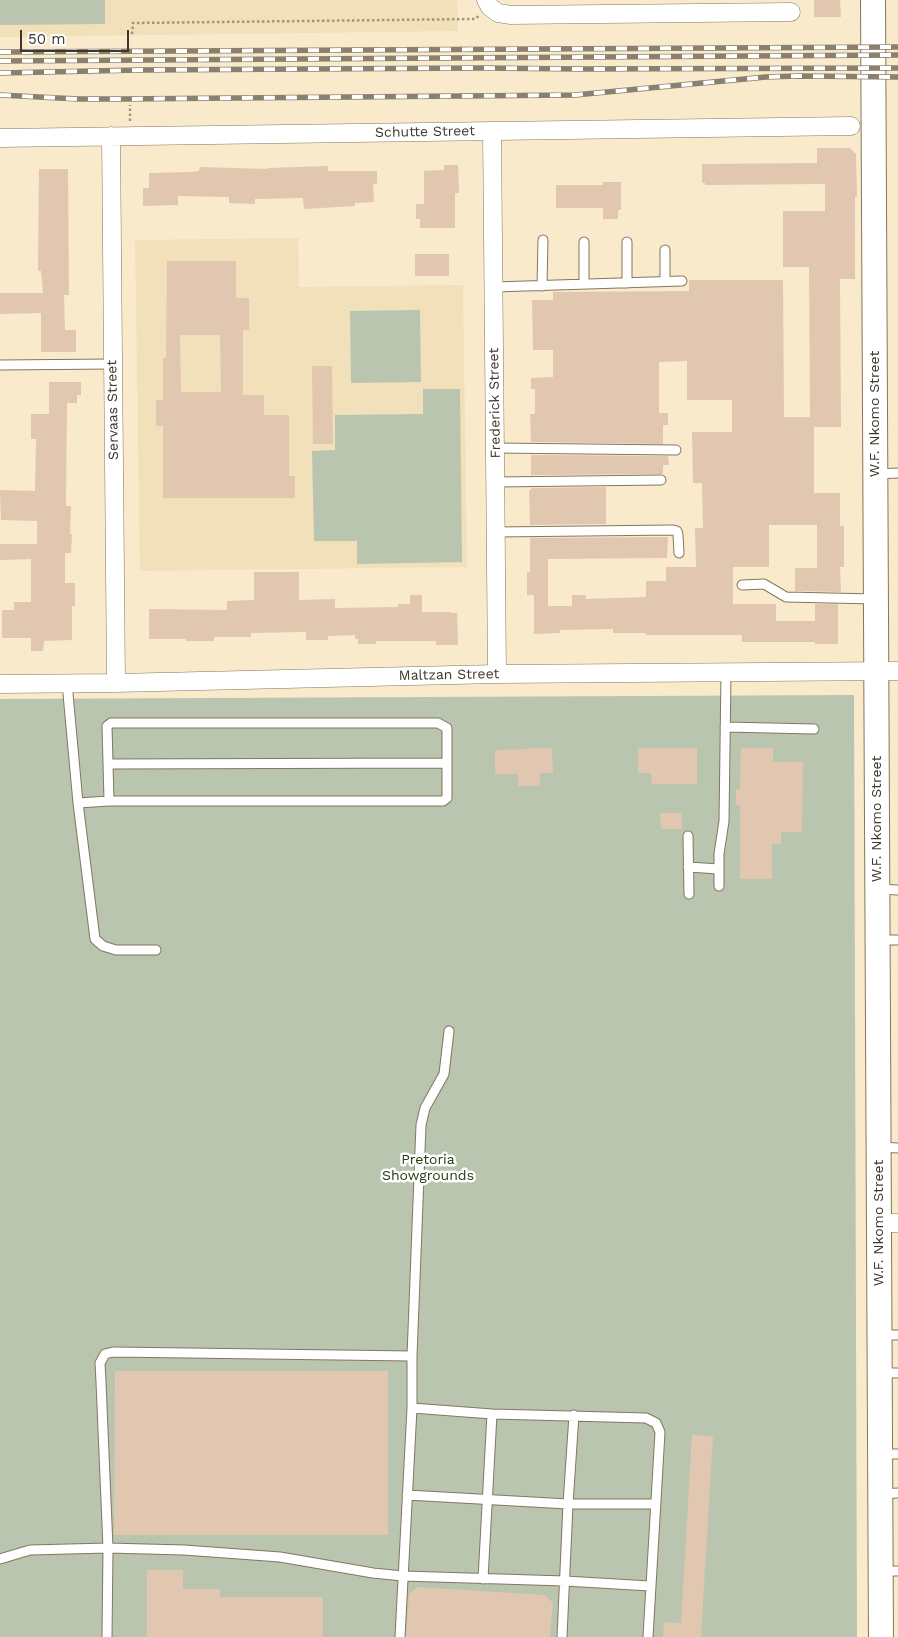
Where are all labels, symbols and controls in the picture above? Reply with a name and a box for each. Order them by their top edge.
scale bar [22,20,131,52]
text: 50 m [28,30,65,48]
street label: Schutte Street [375,123,475,141]
street label: Frederick Street [486,348,504,458]
street label: W.F. Nkomo Street [867,351,883,477]
street label: Servaas Street [104,360,122,460]
street label: Maltzan Street [399,666,499,684]
street label: W.F. Nkomo Street [869,756,885,882]
park label: Pretoria Showgrounds [382,1152,474,1184]
street label: W.F. Nkomo Street [871,1160,887,1286]

